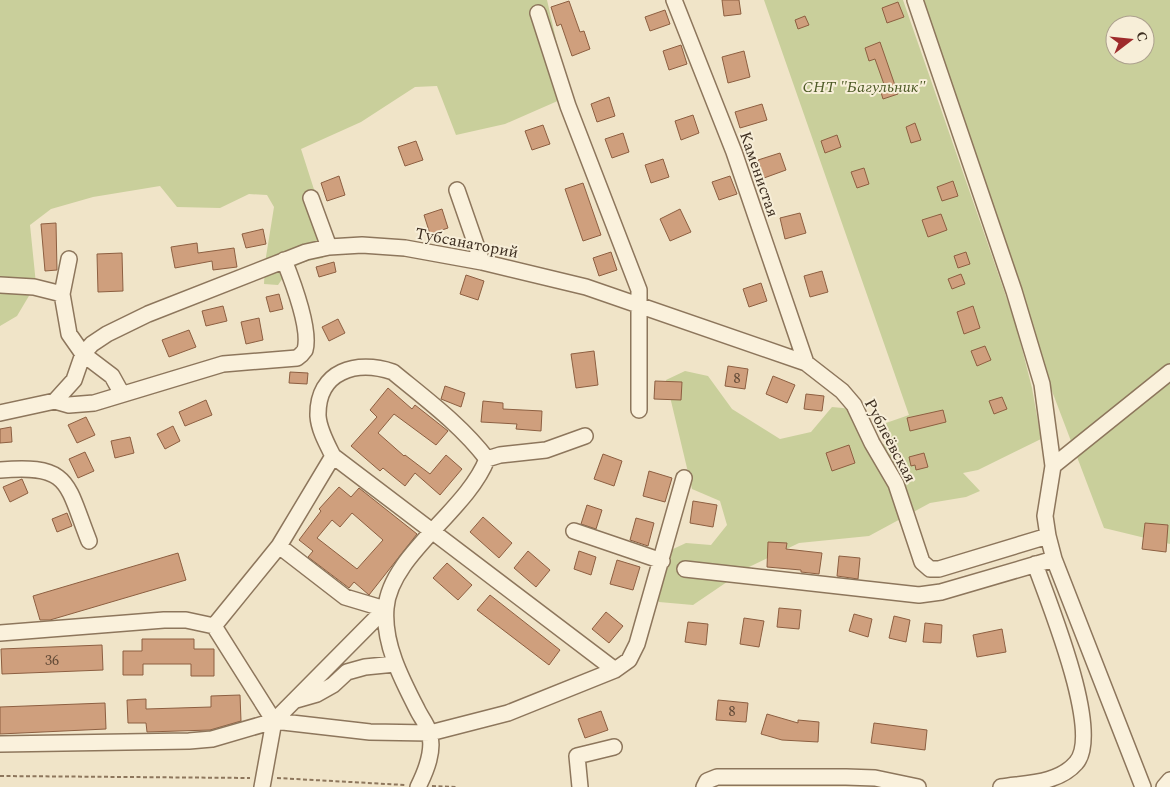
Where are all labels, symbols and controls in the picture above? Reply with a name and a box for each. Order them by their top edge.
north arrow [1105,15,1155,65]
text: С [1131,29,1153,44]
park label: СНТ "Багульник" [802,75,926,99]
street label: Каменистая [733,128,785,220]
street label: Тубсанаторий [413,221,521,265]
house number: 8 [734,368,741,389]
street label: Рублеёвская [858,394,922,487]
house number: 36 [45,650,59,671]
house number: 8 [729,701,736,722]

